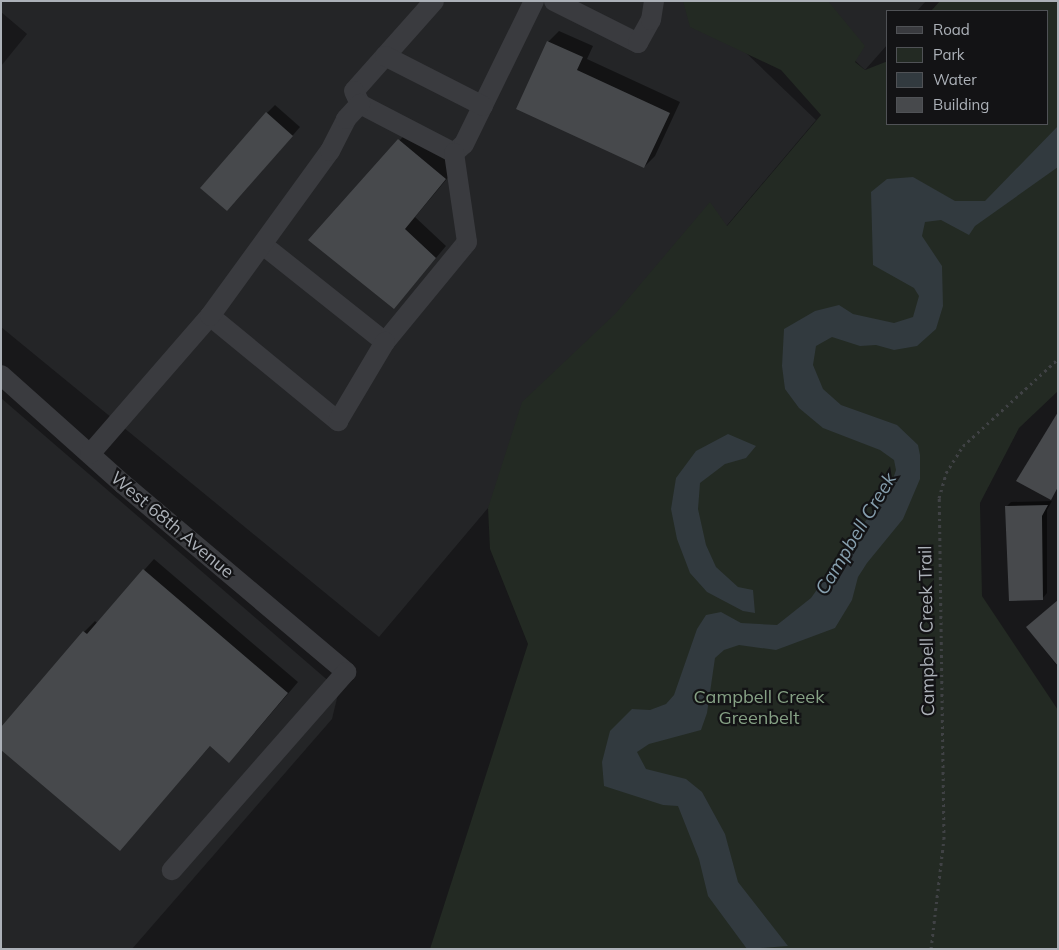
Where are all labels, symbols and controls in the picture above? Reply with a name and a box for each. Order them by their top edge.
legend [886,10,1049,125]
text: Road [933,20,970,39]
text: Park [933,45,965,64]
text: Water [933,70,977,89]
text: Building [933,95,989,114]
street label: West 68th Avenue [106,467,238,583]
water label: Campbell Creek [811,469,901,599]
street label: Campbell Creek Trail [915,545,939,717]
park label: Campbell Creek Greenbelt [694,687,824,730]

